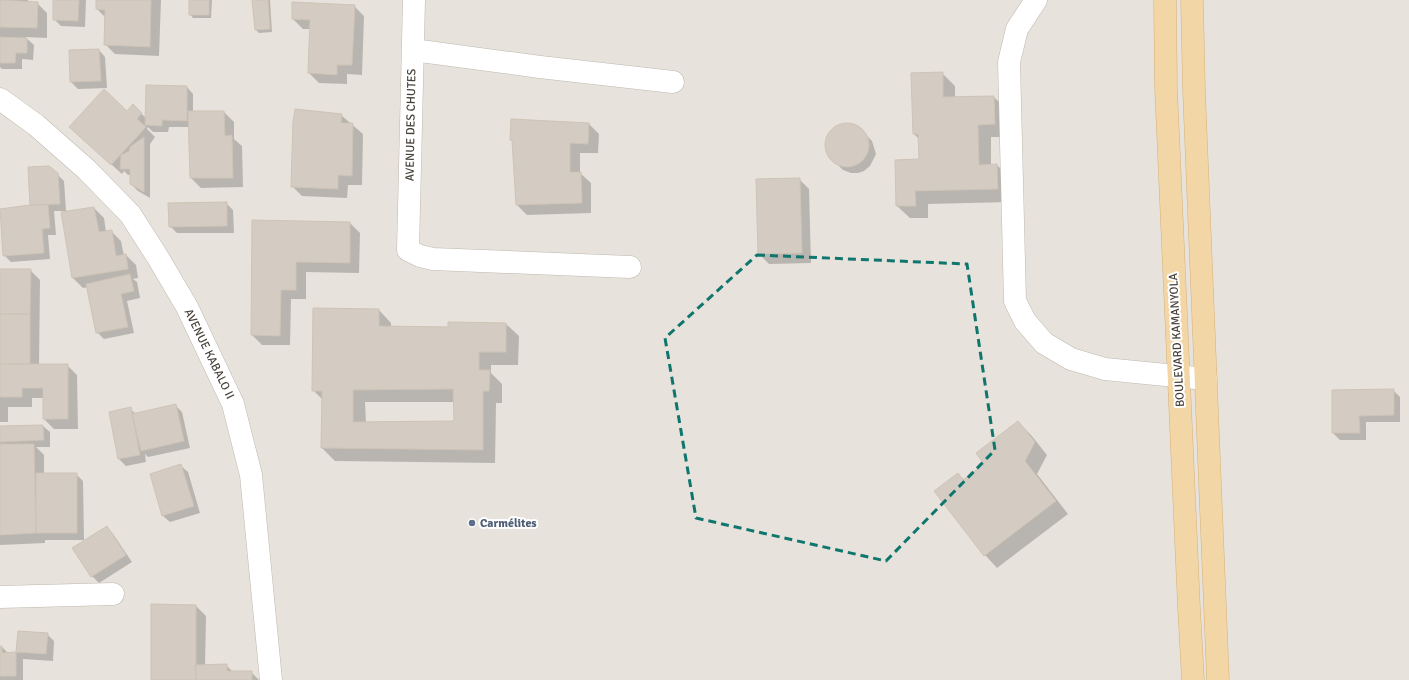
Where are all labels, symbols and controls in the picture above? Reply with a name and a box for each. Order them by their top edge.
street label: AVENUE DES CHUTES [403,68,419,181]
street label: BOULEVARD KAMANYOLA [1166,272,1188,407]
street label: AVENUE KABALO II [181,306,237,402]
place label: Carmélites [480,516,537,531]
marker: Carmélites [467,518,477,528]

